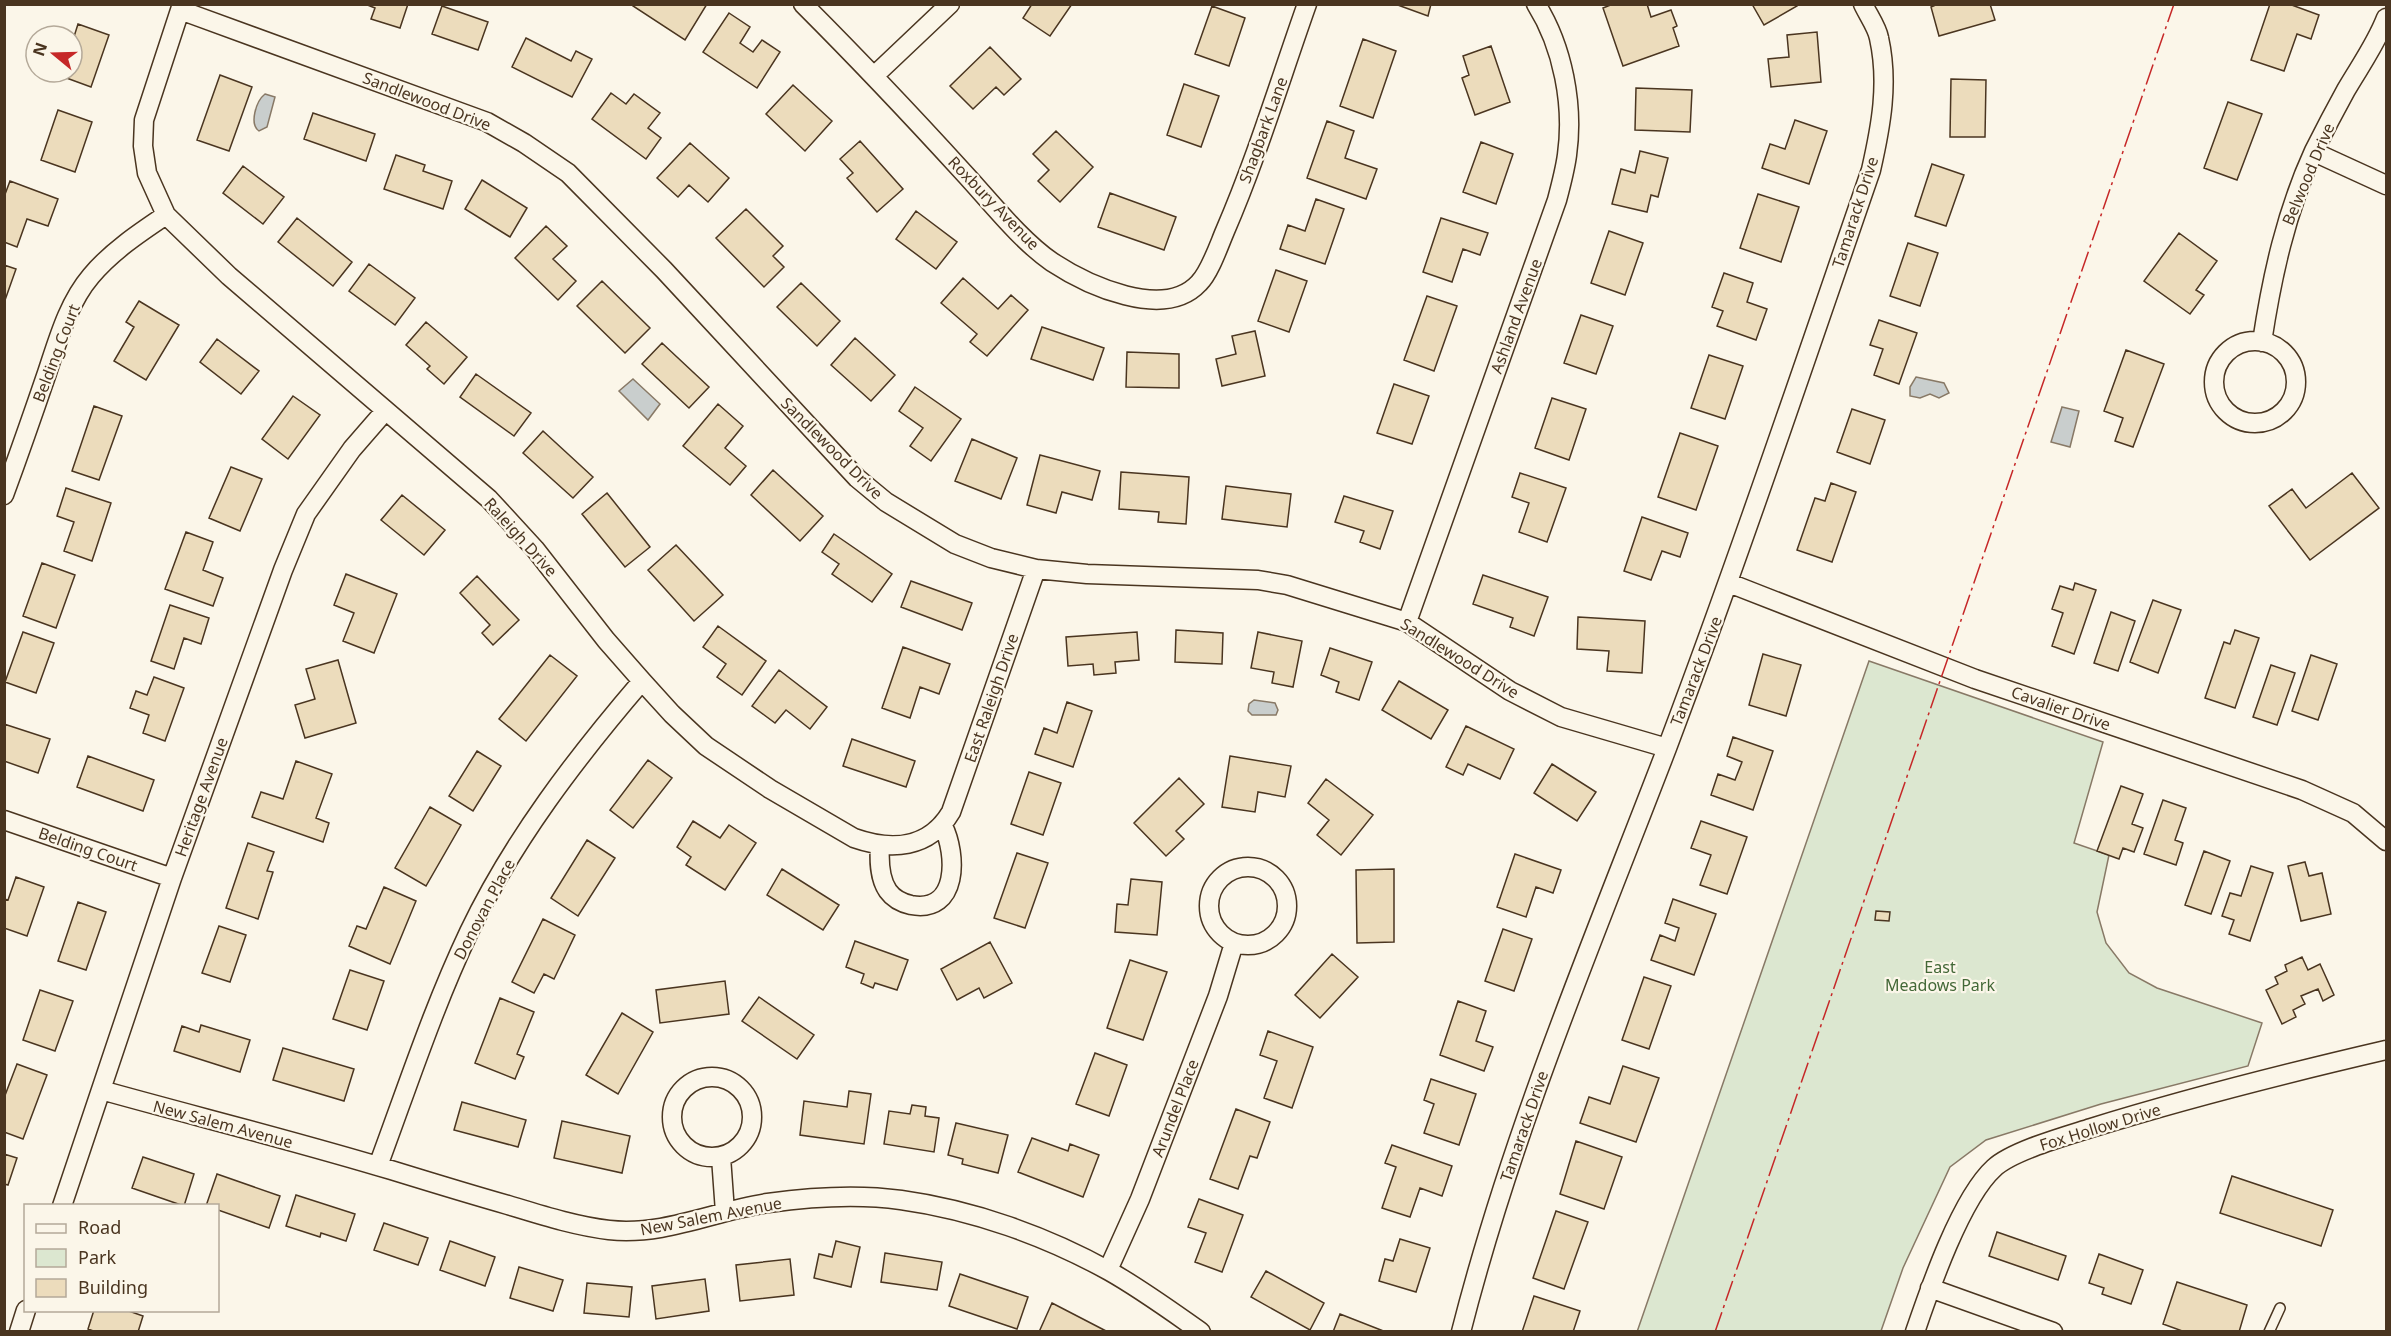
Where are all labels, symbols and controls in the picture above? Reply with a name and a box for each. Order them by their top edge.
north arrow [24,24,84,84]
text: N [27,39,52,59]
street label: Sandlewood Drive [360,66,494,136]
street label: Shagbark Lane [1234,74,1292,186]
street label: Belwood Drive [2277,120,2339,228]
street label: Roxbury Avenue [944,151,1044,255]
street label: Tamarack Drive [1827,154,1883,270]
street label: Ashland Avenue [1485,255,1547,377]
street label: Belding Court [27,301,85,405]
street label: Sandlewood Drive [776,392,888,504]
street label: Raleigh Drive [479,493,563,581]
street label: Sandlewood Drive [1397,613,1523,703]
street label: Tamarack Drive [1665,613,1727,729]
street label: East Raleigh Drive [959,631,1023,765]
street label: Cavalier Drive [2008,681,2114,735]
street label: Heritage Avenue [169,734,233,860]
street label: Belding Court [35,822,141,876]
street label: Donovan Place [448,855,520,963]
park label: East Meadows Park [1885,956,1995,996]
street label: Arundel Place [1146,1056,1204,1160]
street label: Tamarack Drive [1495,1068,1553,1184]
street label: New Salem Avenue [151,1095,295,1153]
street label: Fox Hollow Drive [2037,1098,2163,1156]
street label: New Salem Avenue [638,1191,784,1241]
legend [24,1204,219,1312]
text: Road [78,1215,121,1239]
text: Park [78,1245,116,1269]
text: Building [78,1275,148,1299]

